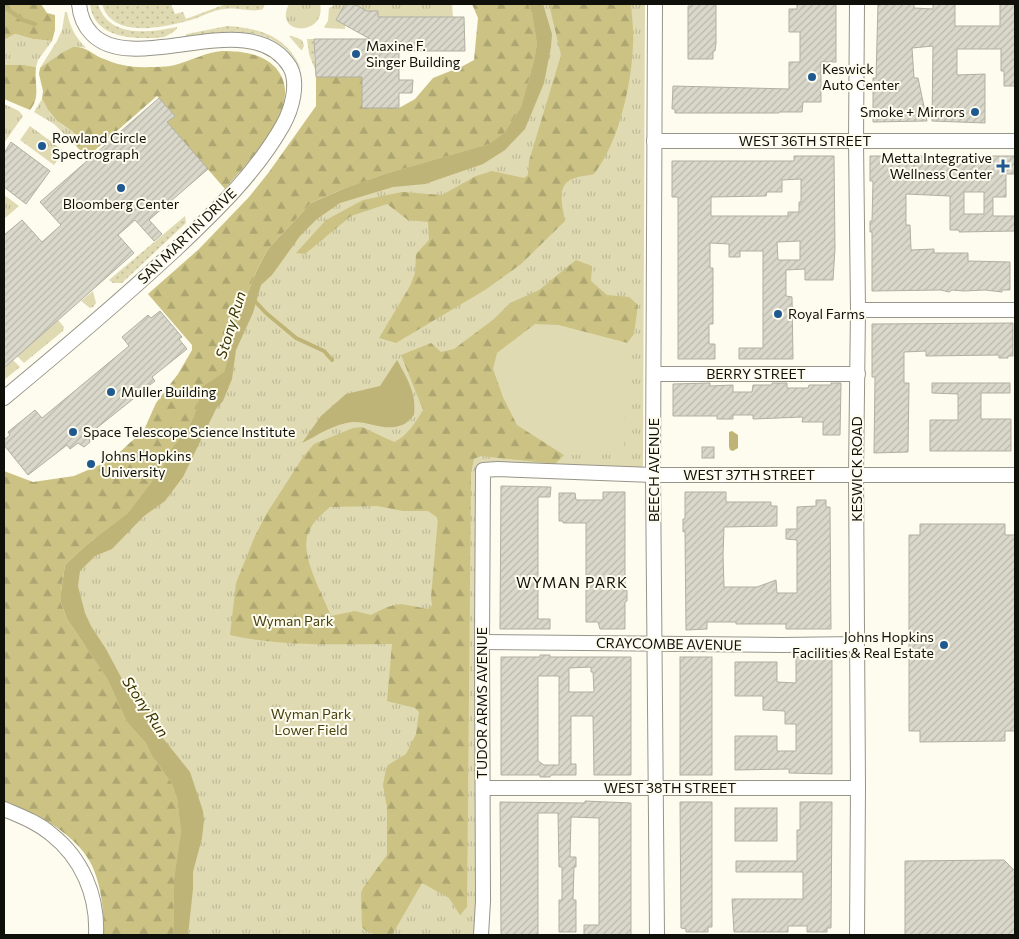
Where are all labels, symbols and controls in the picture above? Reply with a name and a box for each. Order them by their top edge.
place label: Maxine F. Singer Building [366,37,461,70]
marker: Maxine F. Singer Building [350,48,362,60]
place label: Keswick Auto Center [822,60,900,93]
marker: Keswick Auto Center [806,71,818,83]
place label: Smoke + Mirrors [860,103,965,120]
marker: Smoke + Mirrors [969,106,981,118]
place label: Rowland Circle Spectrograph [52,129,146,162]
street label: WEST 36TH STREET [739,132,871,149]
marker: Rowland Circle Spectrograph [36,140,48,152]
place label: Metta Integrative Wellness Center [881,149,992,182]
marker: Metta Integrative Wellness Center [996,159,1010,173]
marker: Bloomberg Center [115,182,127,194]
street label: SAN MARTIN DRIVE [134,184,240,287]
place label: Bloomberg Center [63,195,180,212]
water label: Stony Run [211,289,249,361]
place label: Royal Farms [788,305,865,322]
marker: Royal Farms [772,308,784,320]
street label: BERRY STREET [706,365,806,382]
place label: Muller Building [121,383,217,400]
marker: Muller Building [105,386,117,398]
street label: KESWICK ROAD [848,416,865,522]
street label: BEECH AVENUE [645,418,662,522]
place label: Space Telescope Science Institute [83,423,295,440]
marker: Space Telescope Science Institute [67,426,79,438]
place label: Johns Hopkins University [101,447,191,480]
marker: Johns Hopkins University [85,458,97,470]
street label: WEST 37TH STREET [683,466,815,483]
district label: WYMAN PARK [516,573,628,591]
park label: Wyman Park [253,612,334,629]
street label: TUDOR ARMS AVENUE [473,627,490,779]
place label: Johns Hopkins Facilities & Real Estate [792,628,934,661]
street label: CRAYCOMBE AVENUE [596,634,742,653]
marker: Johns Hopkins Facilities & Real Estate [938,639,950,651]
water label: Stony Run [119,673,173,740]
park label: Wyman Park Lower Field [271,705,352,738]
street label: WEST 38TH STREET [604,779,736,796]

